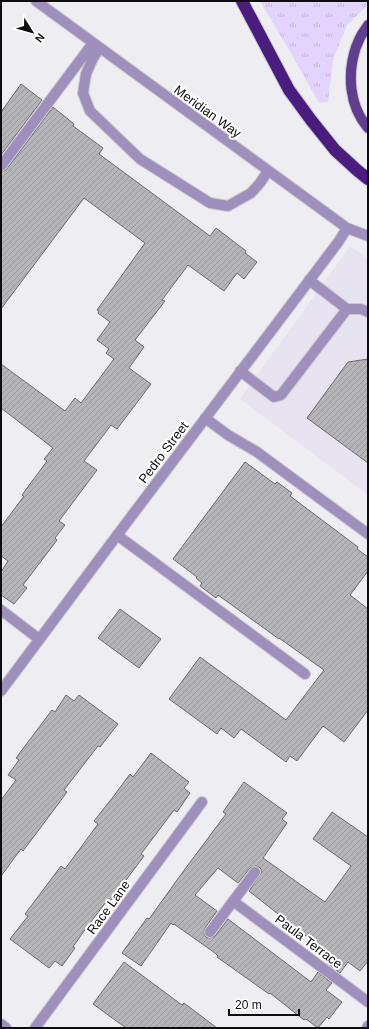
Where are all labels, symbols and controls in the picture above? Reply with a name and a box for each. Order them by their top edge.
north arrow [12,12,52,52]
text: N [33,31,47,45]
street label: Meridian Way [171,82,244,141]
street label: Pedro Street [135,418,192,486]
street label: Race Lane [84,877,133,937]
street label: Paula Terrace [272,911,345,971]
scale bar [229,991,299,1017]
text: 20 m [235,998,262,1012]

